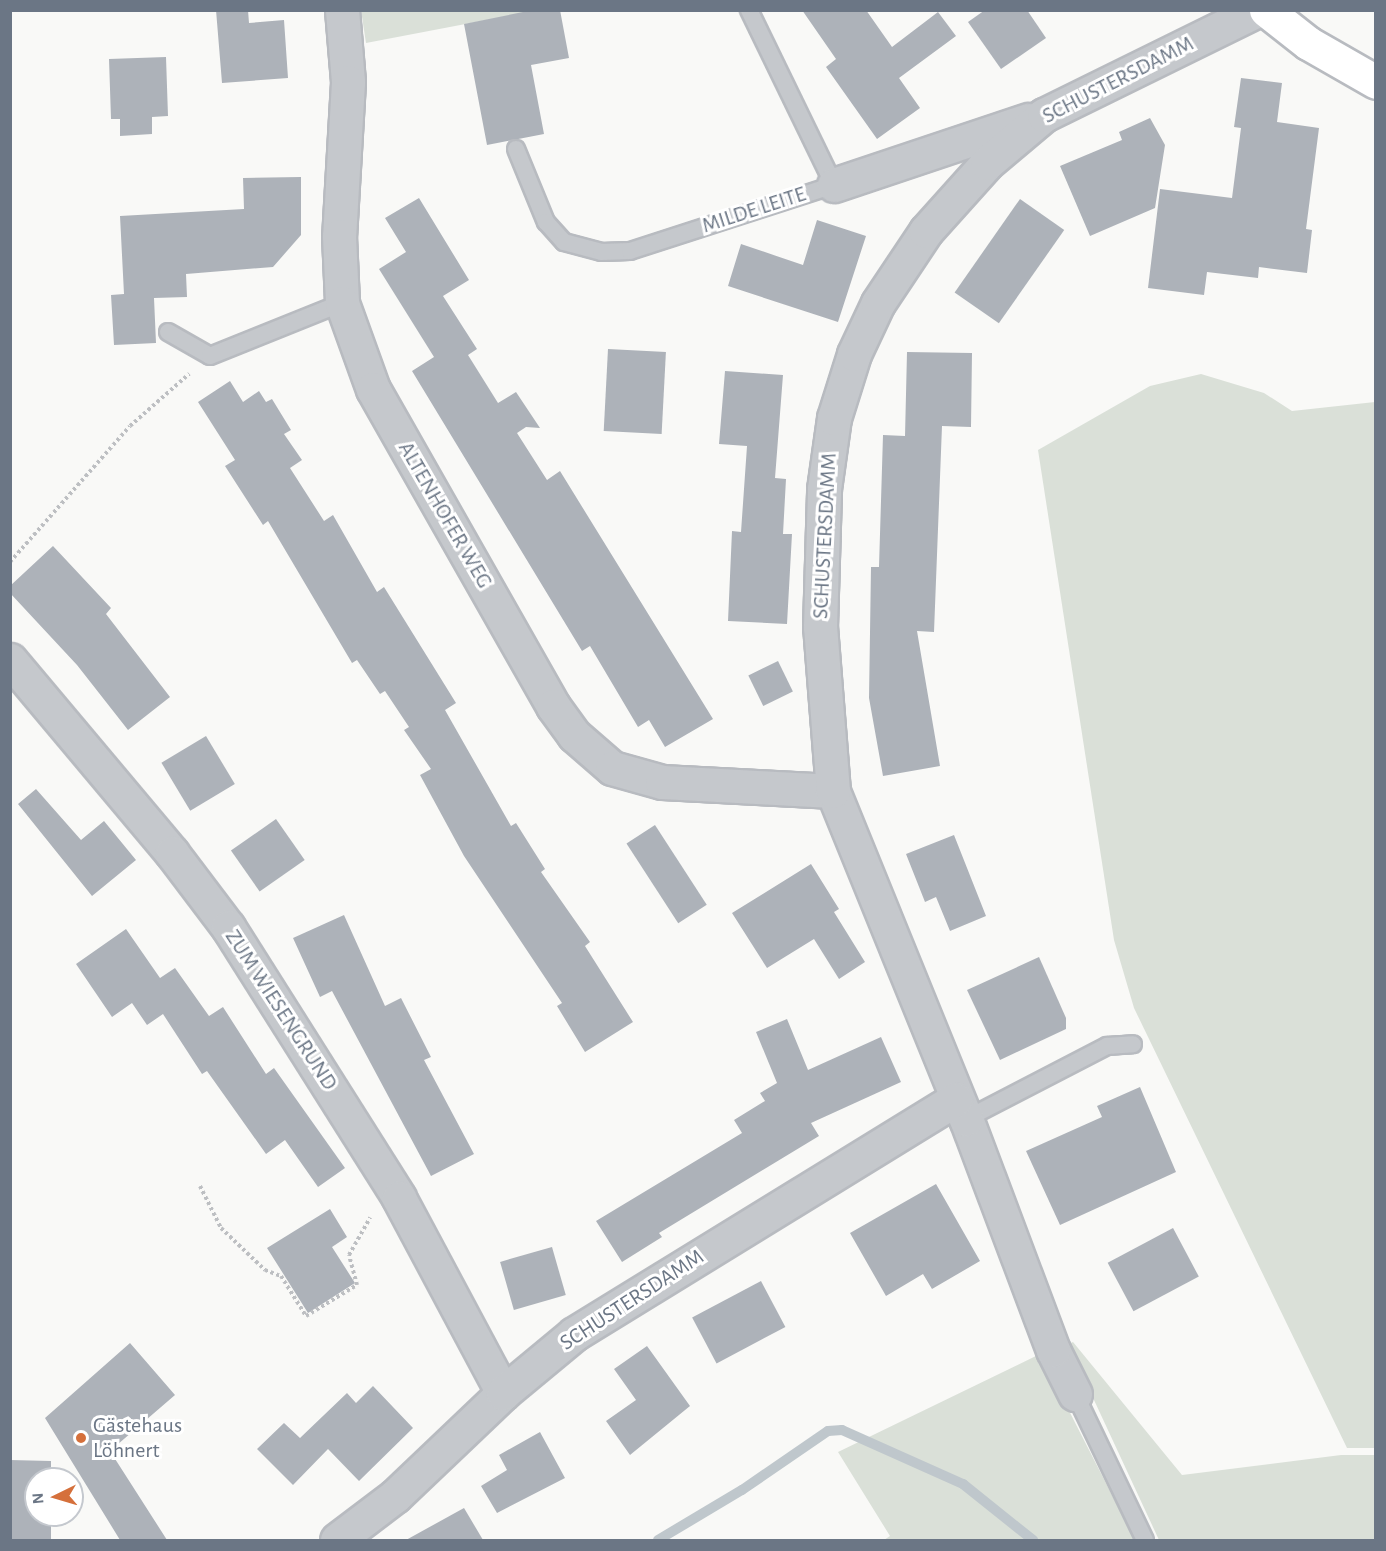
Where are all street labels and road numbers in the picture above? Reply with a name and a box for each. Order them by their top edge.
street label: SCHUSTERSDAMM [1038,31,1198,129]
street label: MILDE LEITE [699,181,809,239]
street label: ALTENHOFER WEG [392,437,498,593]
street label: SCHUSTERSDAMM [807,452,843,620]
street label: ZUM WIESENGRUND [219,925,343,1095]
street label: SCHUSTERSDAMM [555,1244,709,1356]

